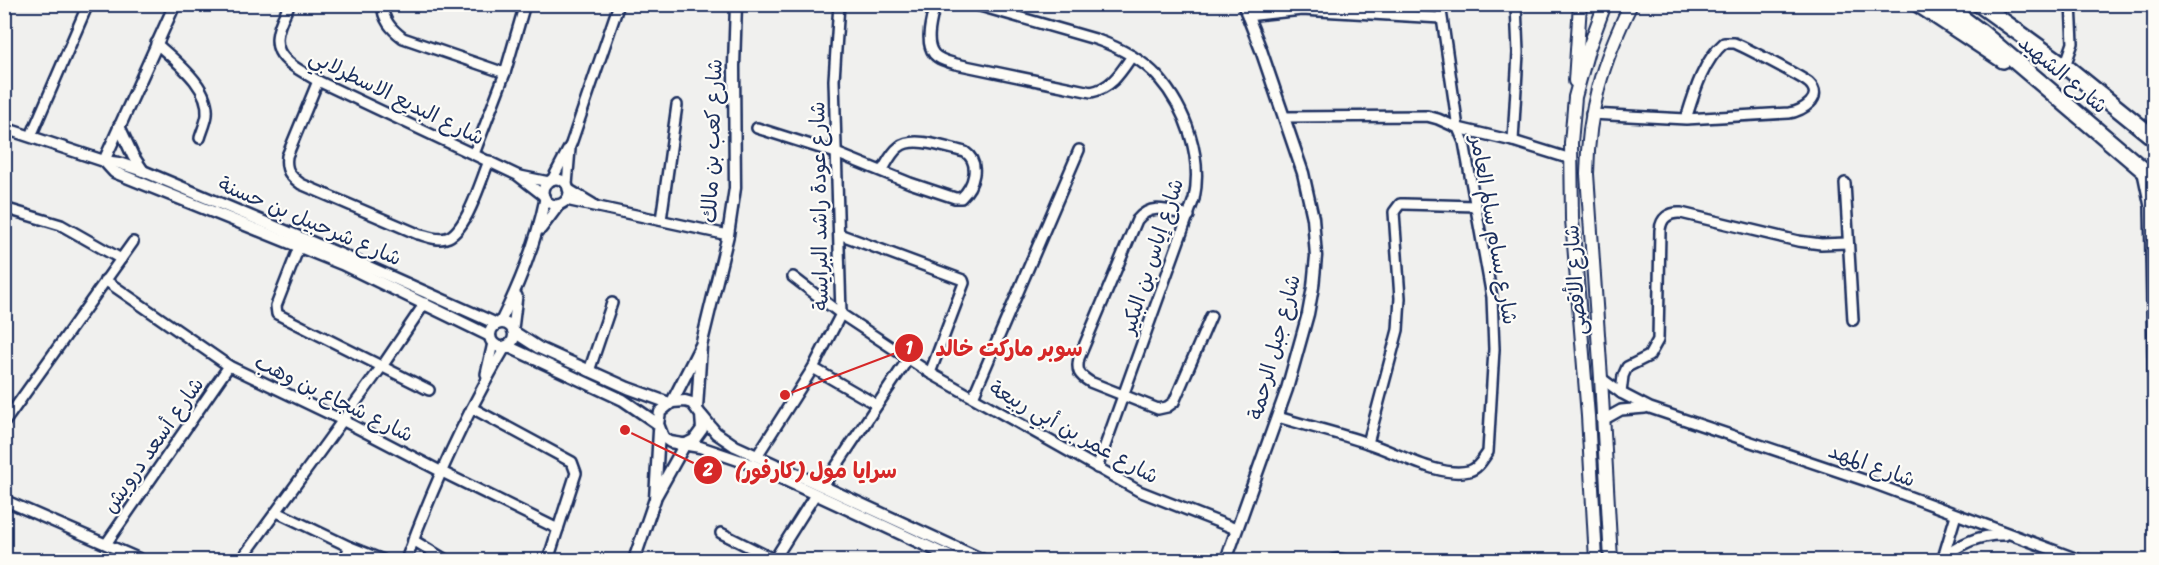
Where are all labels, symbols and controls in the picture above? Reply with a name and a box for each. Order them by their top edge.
street label: شارع الشهيد [2009,24,2117,124]
street label: شارع البديع الاسطرلابي [303,38,491,156]
street label: شارع كعب بن مالك [690,58,734,224]
street label: شارع عودة راشد البرايسة [798,101,840,311]
street label: شارع بسام سالم العامر [1458,130,1529,328]
street label: شارع شرحبيل بن حسنة [212,165,408,277]
street label: شارع إياس بن البكير [1108,173,1195,341]
street label: شارع الأقصى [1552,224,1598,336]
street label: شارع جبل الرحمة [1236,270,1312,424]
callout: سوبر ماركت خالد [894,328,1095,368]
text: سوبر ماركت خالد [935,329,1083,368]
text: 1 [905,332,913,364]
street label: شارع شجاع بن وهب [248,343,420,453]
street label: شارع أسعد درويش [92,369,214,521]
street label: شارع عمر بن أبي ربيعة [982,369,1166,495]
street label: شارع المهد [1823,432,1921,498]
callout: (سرايا مول (كارفور [693,450,909,490]
text: (سرايا مول (كارفور [735,451,897,490]
text: 2 [702,454,714,486]

